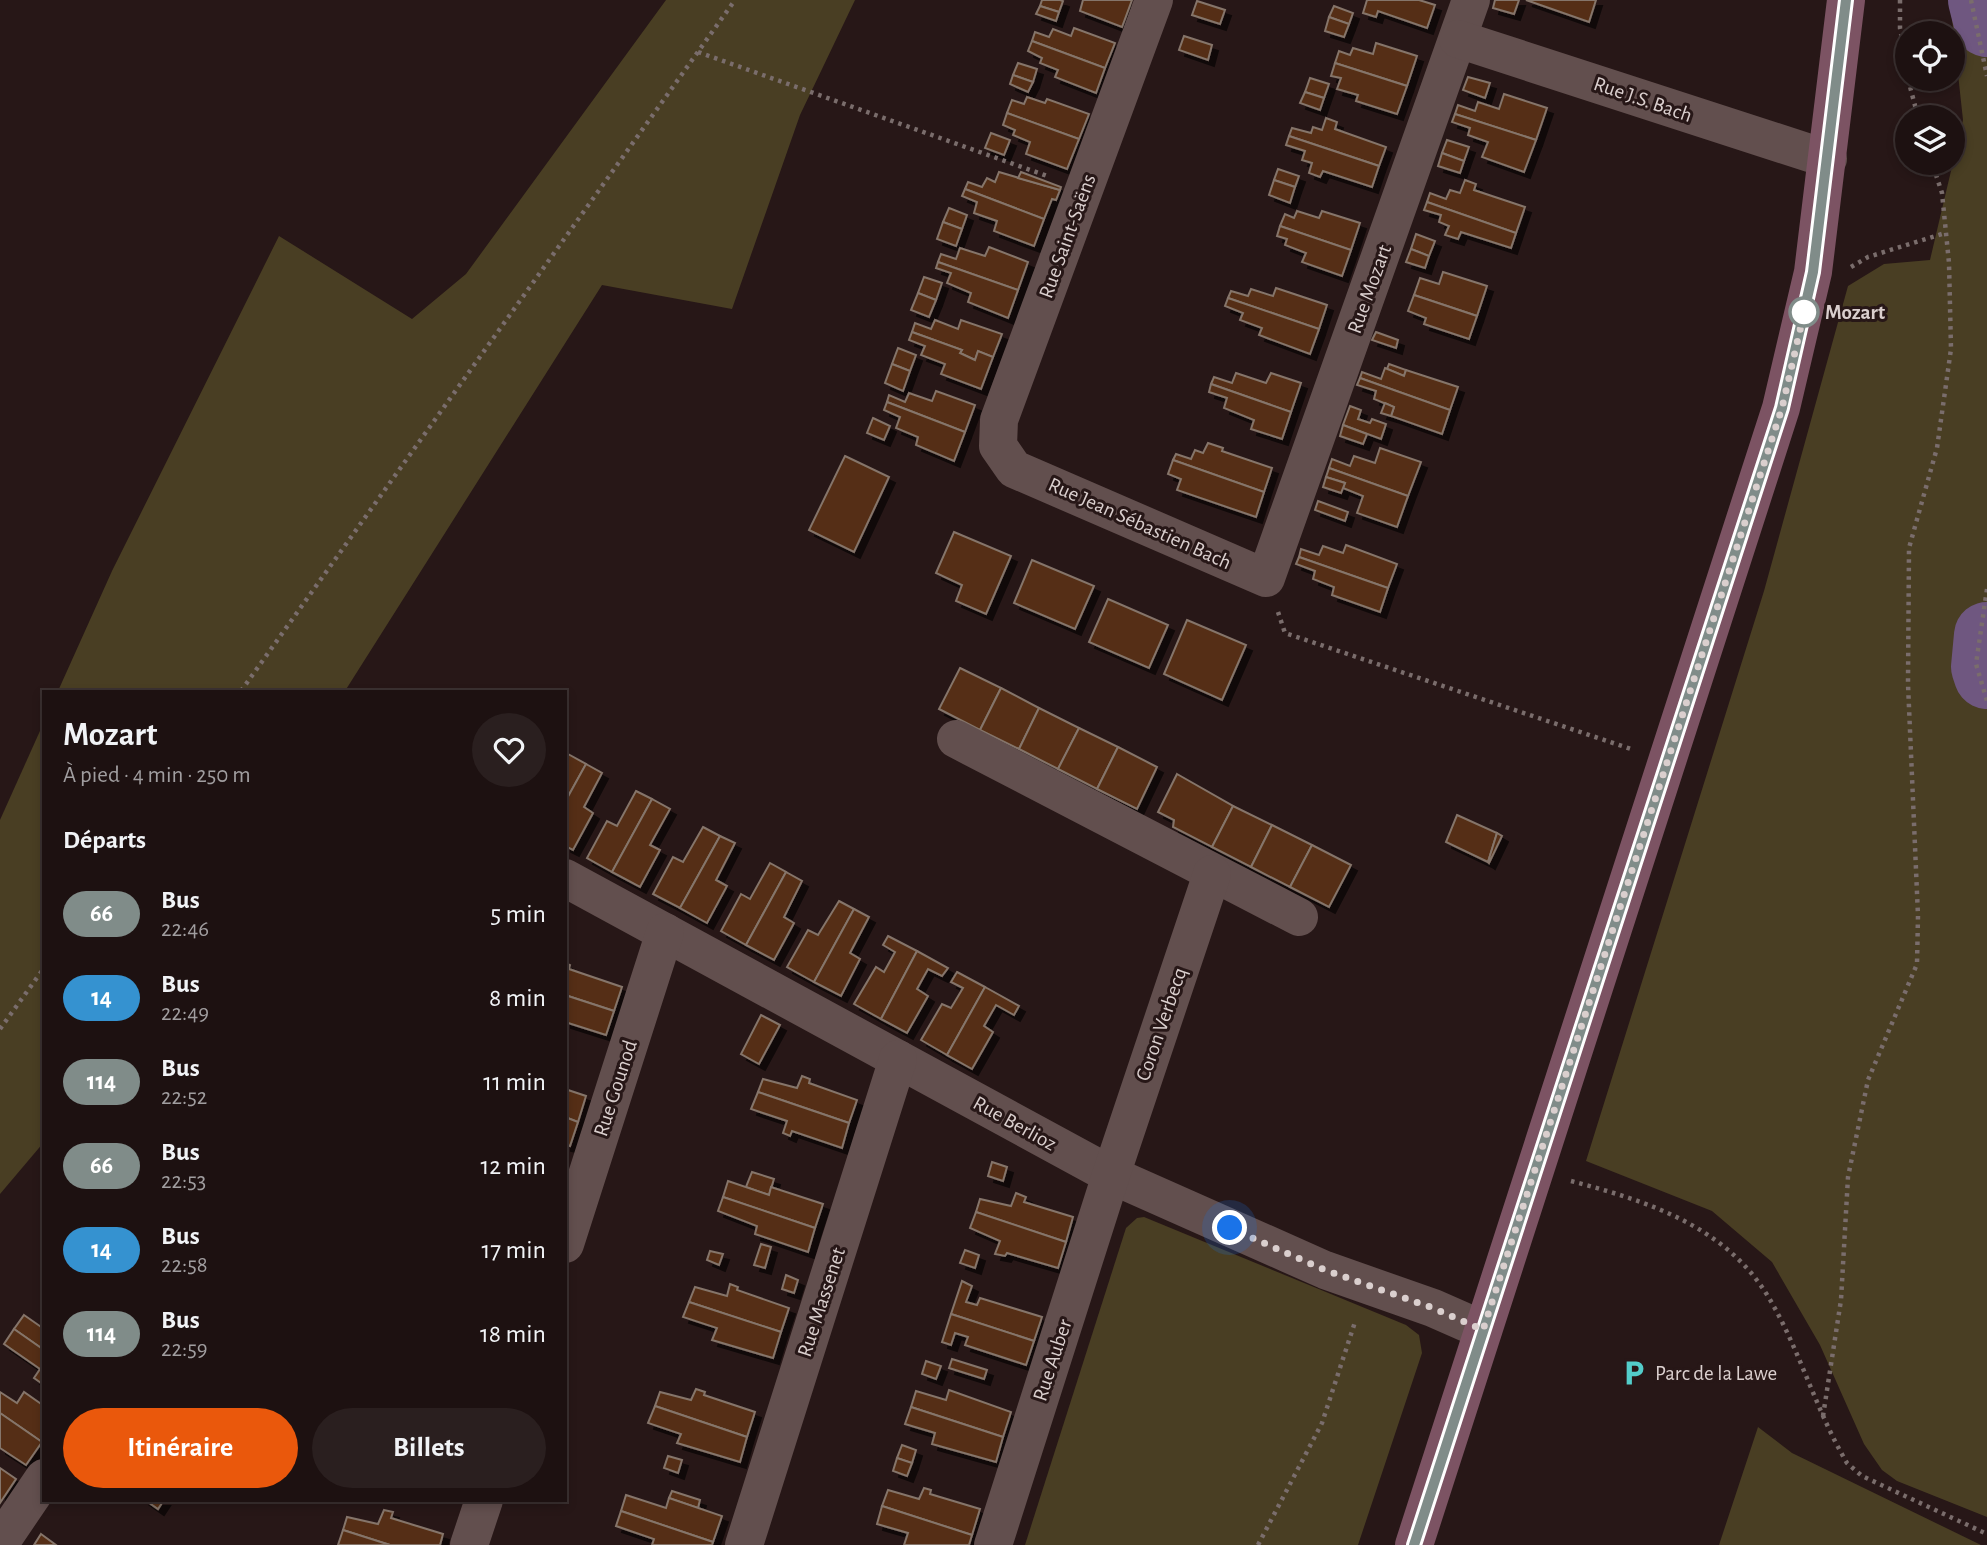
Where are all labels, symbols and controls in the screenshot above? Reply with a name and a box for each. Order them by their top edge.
map controls [1895,21,1965,175]
button: locate [1895,21,1965,91]
street label: Rue J.S. Bach [1591,73,1695,126]
button: layers [1895,105,1965,175]
street label: Rue Saint-Saëns [1035,171,1100,301]
street label: Rue Mozart [1344,242,1395,336]
marker: Mozart [1789,297,1819,327]
place label: Mozart [1825,302,1885,323]
street label: Rue Jean Sébastien Bach [1045,474,1234,573]
button: heart [472,713,546,787]
text: Mozart [63,719,157,752]
text: À pied · 4 min · 250 m [63,764,251,787]
text: Départs [63,827,146,853]
text: Bus [161,887,200,913]
text: 5 min [490,901,546,927]
text: 66 [90,902,113,926]
text: 22:46 [161,918,209,941]
street label: Coron Verbecq [1132,965,1191,1084]
text: Bus [161,971,200,997]
text: 8 min [489,985,546,1011]
text: 14 [91,986,112,1010]
text: 22:49 [161,1002,209,1025]
street label: Rue Gounod [590,1037,641,1139]
text: Bus [161,1055,200,1081]
text: 11 min [483,1069,546,1095]
text: 114 [87,1070,116,1094]
text: 22:52 [161,1086,207,1109]
street label: Rue Berlioz [970,1092,1060,1155]
text: Bus [161,1139,200,1165]
text: 12 min [480,1153,546,1179]
text: 66 [90,1154,113,1178]
text: 22:53 [161,1170,206,1193]
your location [1212,1210,1247,1245]
text: Bus [161,1223,200,1249]
text: 17 min [481,1237,546,1263]
text: 14 [91,1238,112,1262]
street label: Rue Massenet [794,1245,849,1359]
text: 22:58 [161,1254,208,1277]
text: Bus [161,1307,200,1333]
street label: Rue Auber [1029,1316,1076,1404]
text: 18 min [480,1321,546,1347]
text: 114 [87,1322,116,1346]
text: 22:59 [161,1338,208,1361]
parking icon: Parc de la Lawe [1619,1358,1649,1388]
place label: Parc de la Lawe [1655,1363,1777,1384]
button: Itinéraire [63,1408,298,1488]
button: Billets [312,1408,546,1488]

